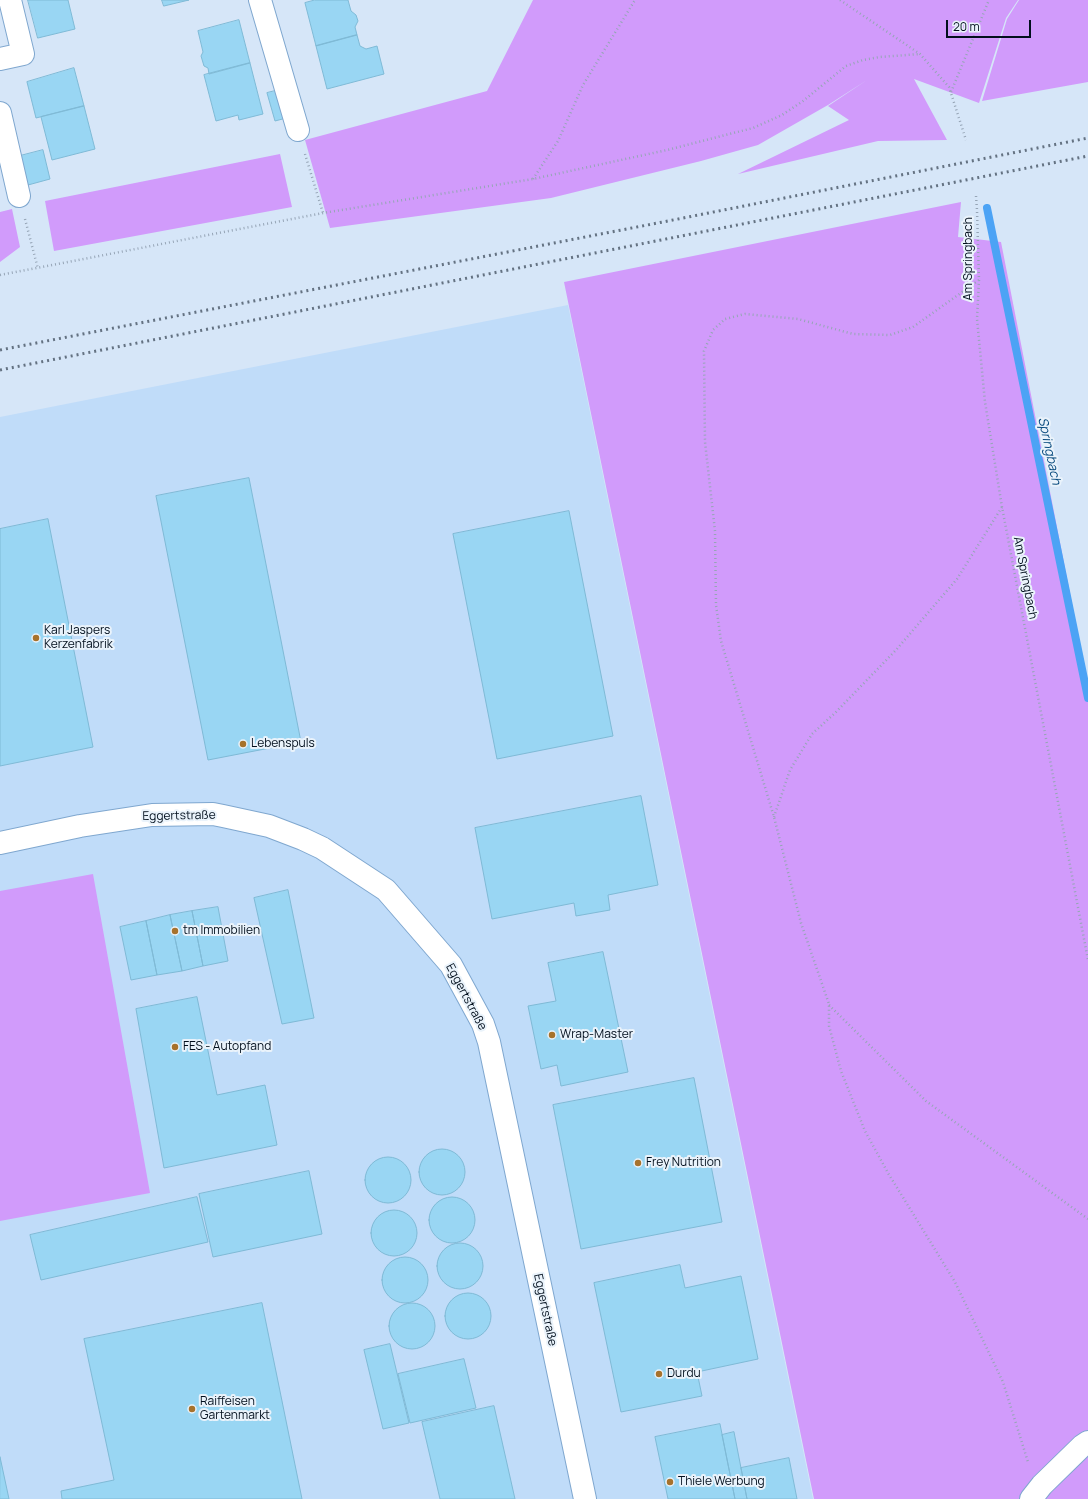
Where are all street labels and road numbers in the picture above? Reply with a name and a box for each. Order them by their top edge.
street label: Am Springbach [962,217,976,301]
street label: Am Springbach [1010,536,1040,620]
street label: Eggertstraße [142,808,216,824]
street label: Eggertstraße [442,961,490,1033]
street label: Eggertstraße [530,1273,560,1347]

